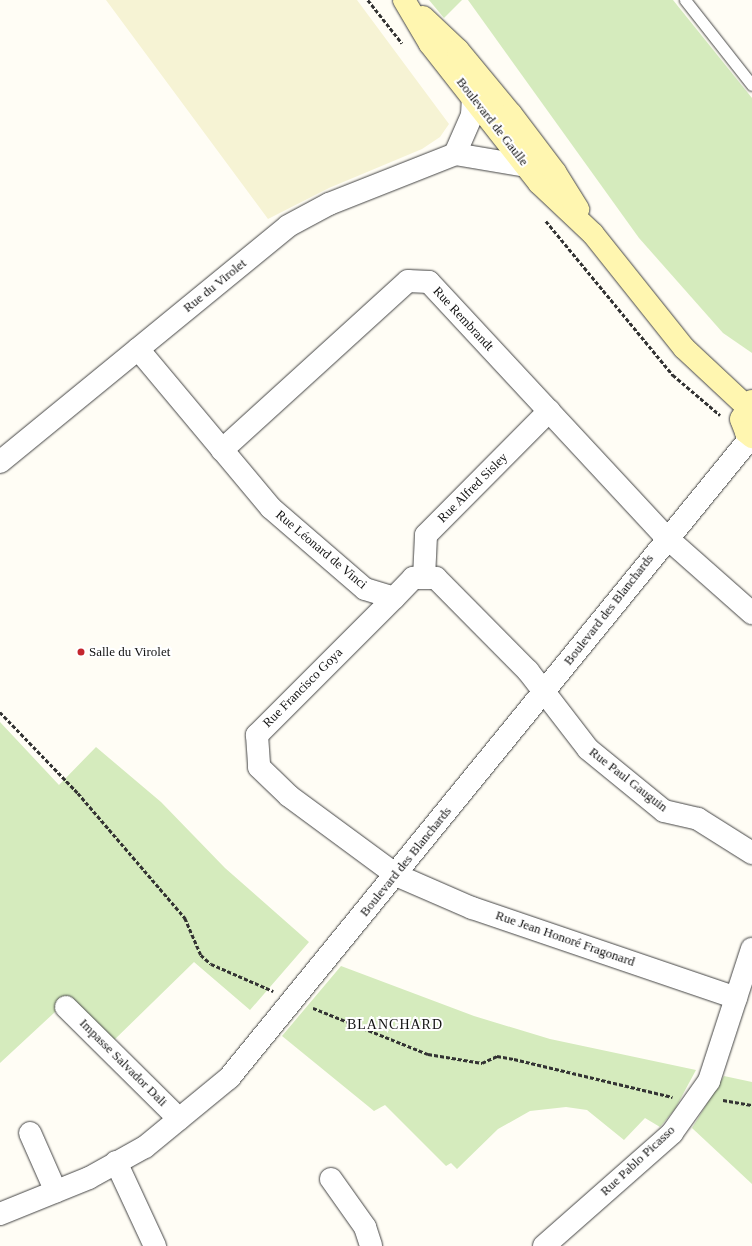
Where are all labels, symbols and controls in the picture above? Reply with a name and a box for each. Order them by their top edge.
street label: Boulevard de Gaulle [453,75,531,169]
street label: Rue du Virolet [180,256,250,316]
street label: Rue Rembrandt [429,284,497,354]
street label: Rue Alfred Sisley [435,450,511,526]
street label: Rue Léonard de Vinci [272,507,370,593]
street label: Boulevard des Blanchards [561,551,657,669]
place label: Salle du Virolet [89,644,171,660]
street label: Rue Francisco Goya [260,645,346,731]
marker: Salle du Virolet [76,647,86,657]
street label: Rue Paul Gauguin [586,745,670,815]
street label: Boulevard des Blanchards [357,804,455,920]
street label: Rue Jean Honoré Fragonard [493,908,637,970]
street label: Impasse Salvador Dali [76,1016,170,1110]
district label: BLANCHARD [347,1017,443,1033]
street label: Rue Pablo Picasso [598,1123,678,1199]

